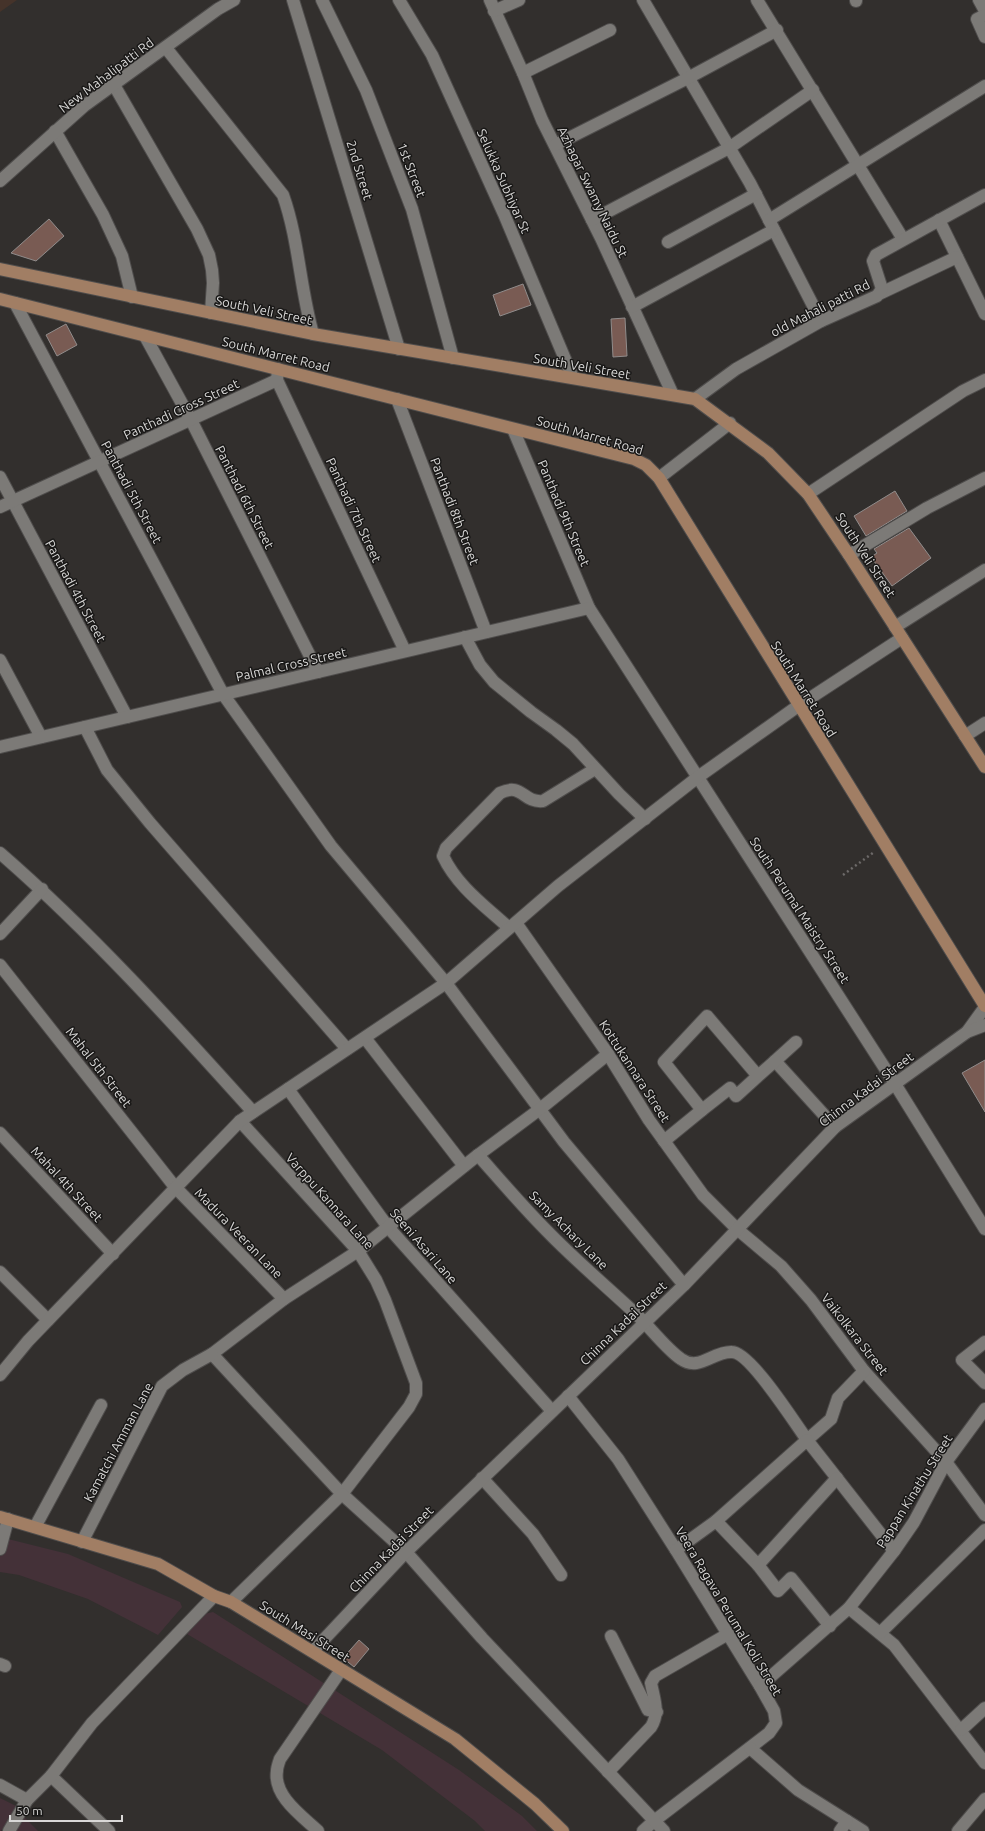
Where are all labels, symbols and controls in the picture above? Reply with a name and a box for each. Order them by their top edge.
street label: New Mahalipatti Rd [56,35,156,115]
street label: Azhagar Swamy Naidu St [555,124,631,260]
street label: Selukka Subhiyar St [475,127,533,235]
street label: 2nd Street [344,138,376,202]
street label: 1st Street [395,141,429,199]
street label: old Mahali patti Rd [768,277,872,339]
street label: South Veli Street [215,293,313,327]
street label: South Marret Road [221,334,331,374]
street label: South Veli Street [532,351,632,381]
street label: Panthadi Cross Street [121,376,241,442]
street label: South Marret Road [535,413,645,457]
street label: Panthadi 5th Street [99,438,165,546]
street label: Panthadi 6th Street [213,443,277,551]
street label: Panthadi 7th Street [324,455,384,565]
street label: Panthadi 8th Street [428,455,482,567]
street label: Panthadi 9th Street [535,458,593,568]
street label: South Veli Street [833,510,899,600]
street label: Panthadi 4th Street [43,537,109,645]
street label: South Marret Road [769,638,839,740]
street label: Palmal Cross Street [234,644,348,684]
street label: South Perumal Maistry Street [747,834,853,986]
street label: Kottukannara Street [597,1017,673,1125]
street label: Mahal 5th Street [63,1024,135,1110]
street label: Chinna Kadai Street [816,1049,916,1129]
street label: Mahal 4th Street [29,1144,105,1224]
street label: Varppu Kannara Lane [283,1150,377,1252]
street label: Madura Veeran Lane [192,1185,286,1281]
street label: Samy Achary Lane [527,1188,611,1272]
street label: Seeni Asari Lane [388,1206,460,1286]
street label: Chinna Kadai Street [577,1278,669,1368]
street label: Vaikolkara Street [819,1291,891,1377]
street label: Kamatchi Amman Lane [81,1380,155,1504]
street label: Pappan Kinathu Street [873,1432,955,1550]
street label: Chinna Kadai Street [346,1503,436,1595]
street label: Veera Ragava Perumal Koli Street [673,1524,785,1698]
street label: South Masi Street [257,1598,353,1664]
scale bar [10,1797,122,1823]
text: 50 m [16,1804,43,1817]

